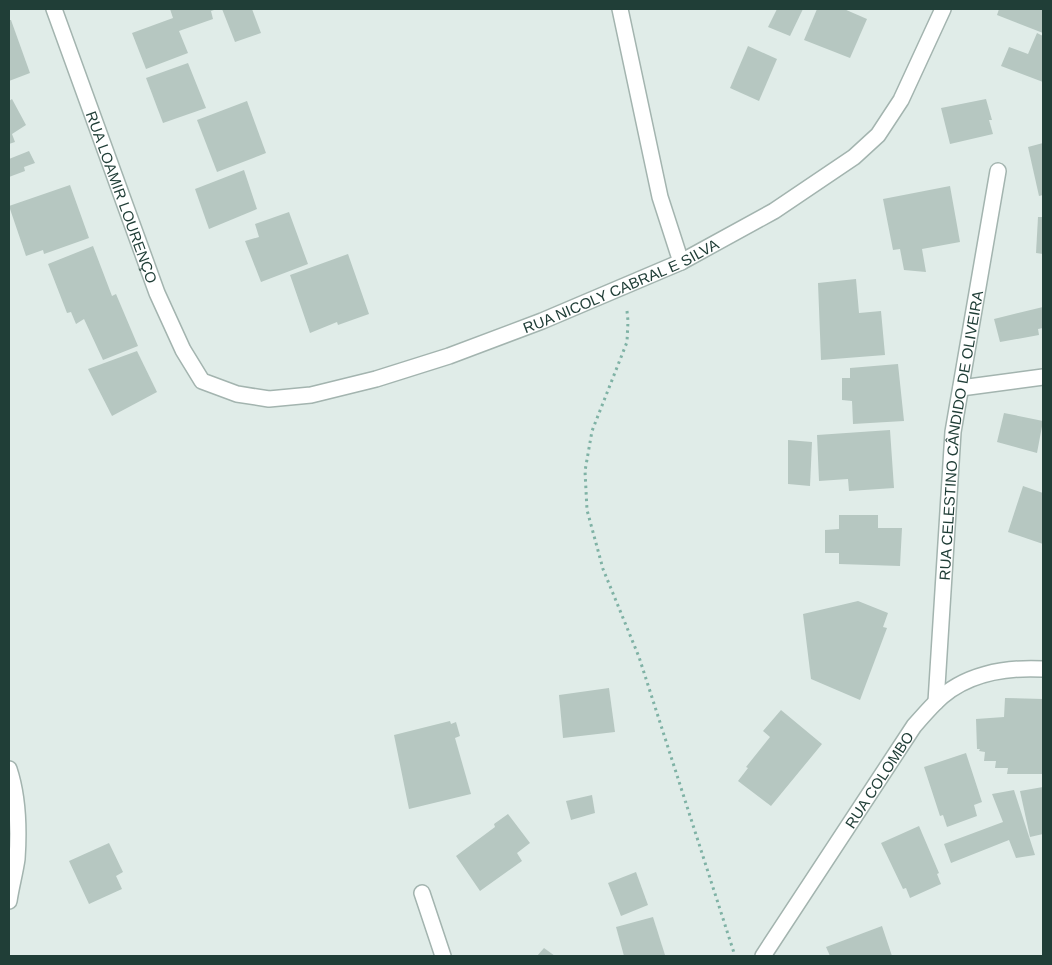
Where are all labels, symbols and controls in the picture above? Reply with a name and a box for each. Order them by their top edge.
street label: RUA LOAMIR LOURENÇO [83,109,161,285]
street label: RUA NICOLY CABRAL E SILVA [520,235,721,336]
street label: RUA CELESTINO CÂNDIDO DE OLIVEIRA [935,289,986,581]
street label: RUA COLOMBO [841,728,917,831]

